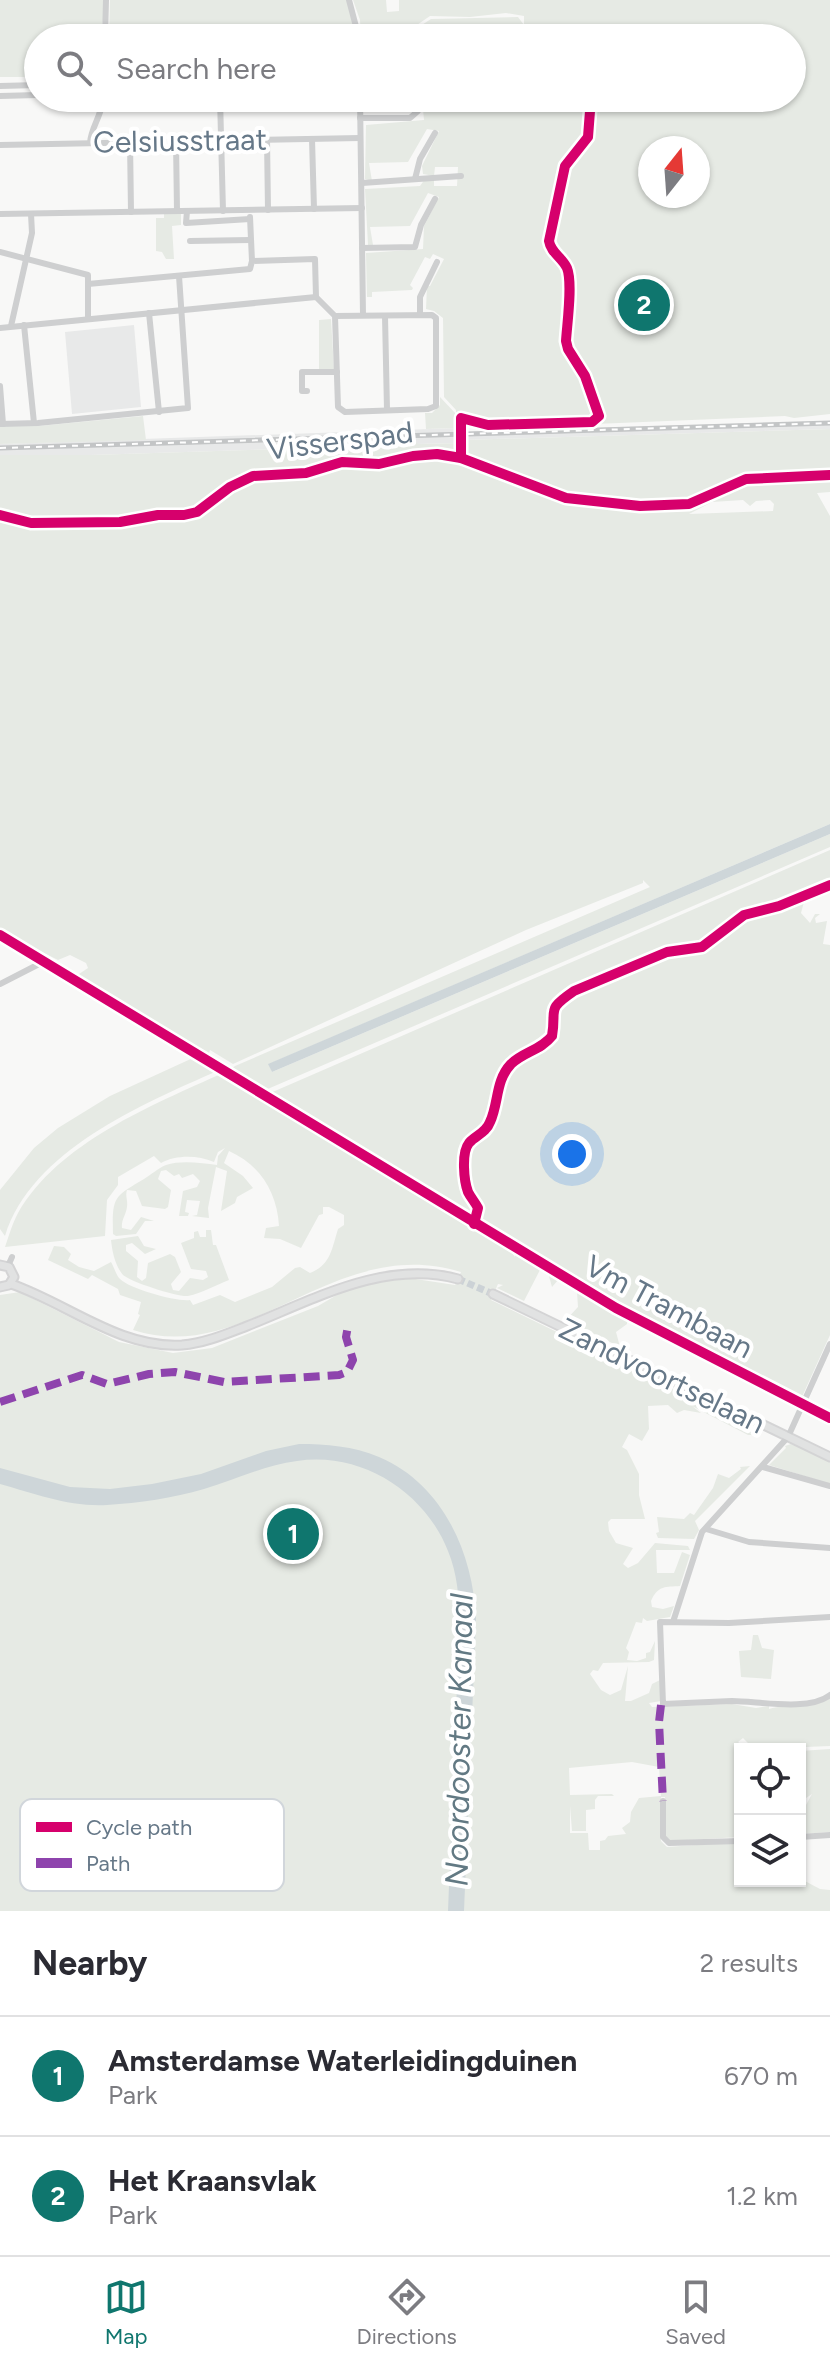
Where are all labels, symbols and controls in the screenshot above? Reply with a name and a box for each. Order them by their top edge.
search box [24,24,806,112]
icon: search [52,46,96,90]
text: Search here [116,50,276,87]
street label: Celsiusstraat [93,120,267,161]
north arrow [638,136,710,208]
pin: 2 [618,275,670,335]
street label: Visserspad [265,413,415,468]
your location [552,1134,592,1174]
street label: Vm Trambaan [579,1247,759,1366]
street label: Zandvoortselaan [553,1310,771,1441]
pin: 1 [267,1504,319,1564]
water label: Noordooster Kanaal [437,1592,481,1887]
map controls [734,1743,806,1887]
button: locate [734,1743,806,1815]
legend [20,1799,284,1891]
text: Cycle path [86,1814,192,1841]
button: layers [734,1815,806,1887]
text: Path [86,1850,130,1877]
text: Nearby [32,1943,147,1984]
text: 2 results [700,1947,798,1979]
text: Amsterdamse Waterleidingduinen [108,2042,577,2079]
text: 1 [53,2060,63,2092]
text: 670 m [724,2060,798,2092]
text: Park [108,2079,157,2111]
text: Het Kraansvlak [108,2162,317,2199]
text: 2 [50,2180,66,2212]
text: 1.2 km [726,2180,798,2212]
text: Park [108,2199,157,2231]
tab: Map [104,2275,148,2350]
tab: Directions [357,2275,457,2350]
tab: Saved [665,2275,726,2350]

